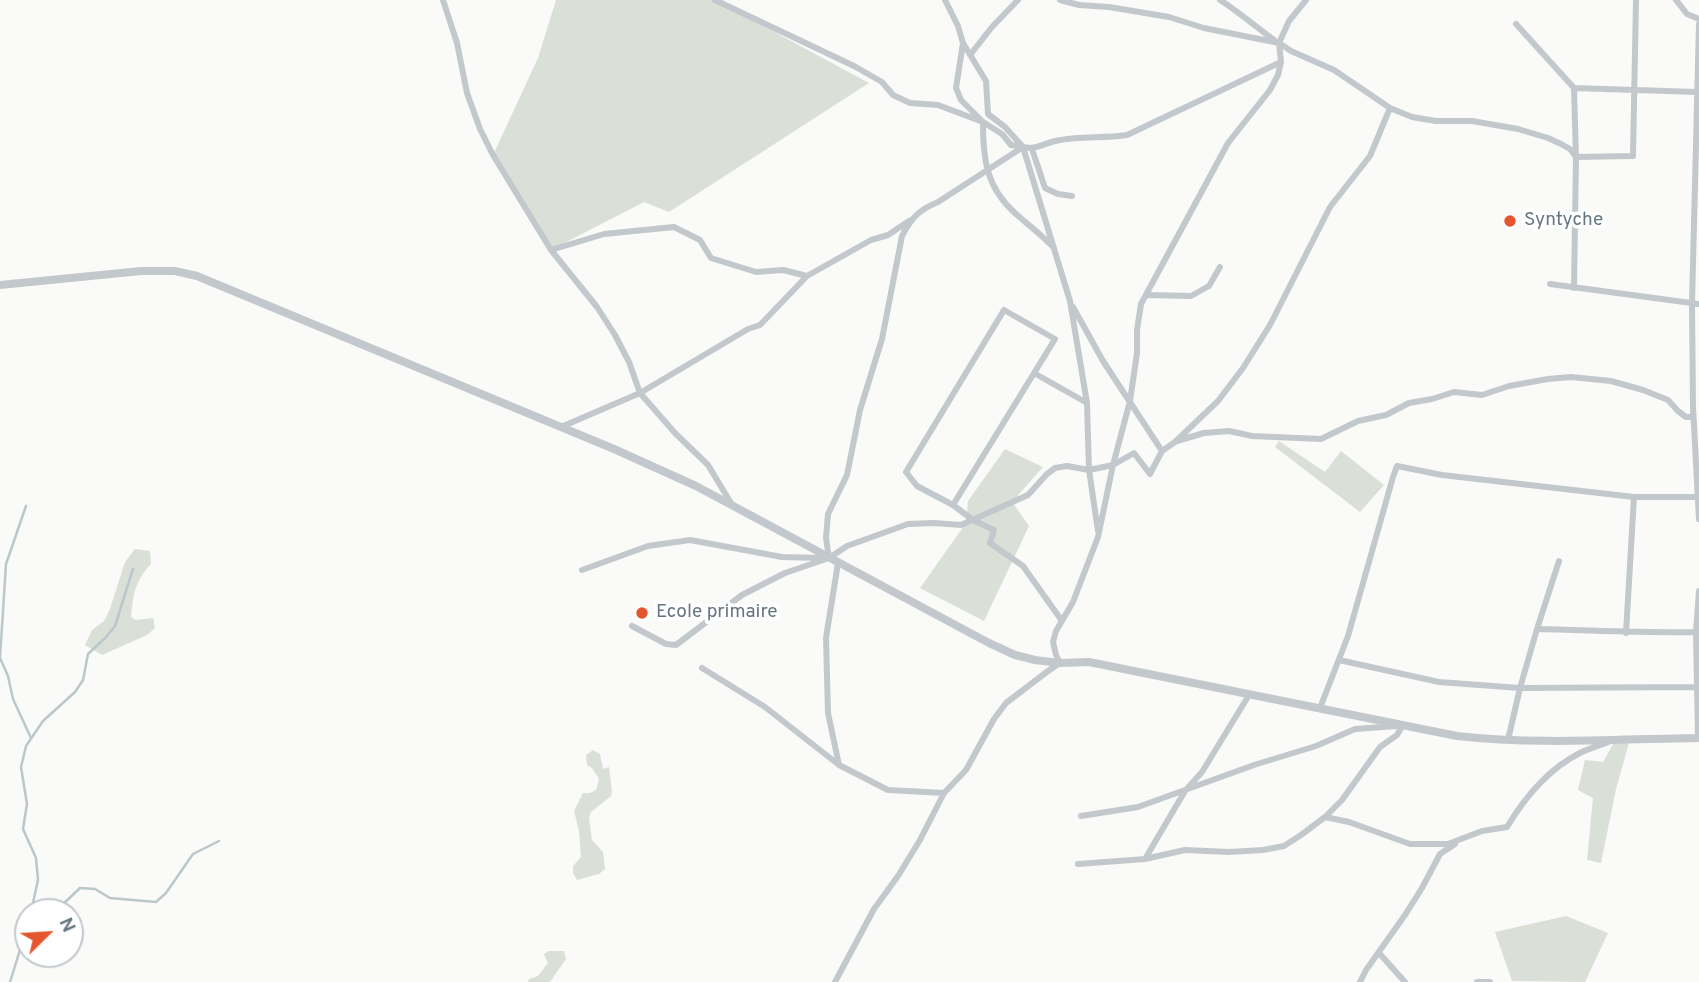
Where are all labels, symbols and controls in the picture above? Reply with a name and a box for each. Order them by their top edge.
place label: Syntyche [1524,210,1603,232]
marker: Syntyche [1502,213,1518,229]
place label: Ecole primaire [656,602,778,624]
marker: Ecole primaire [634,605,650,621]
north arrow [14,898,84,968]
text: N [53,914,80,936]

